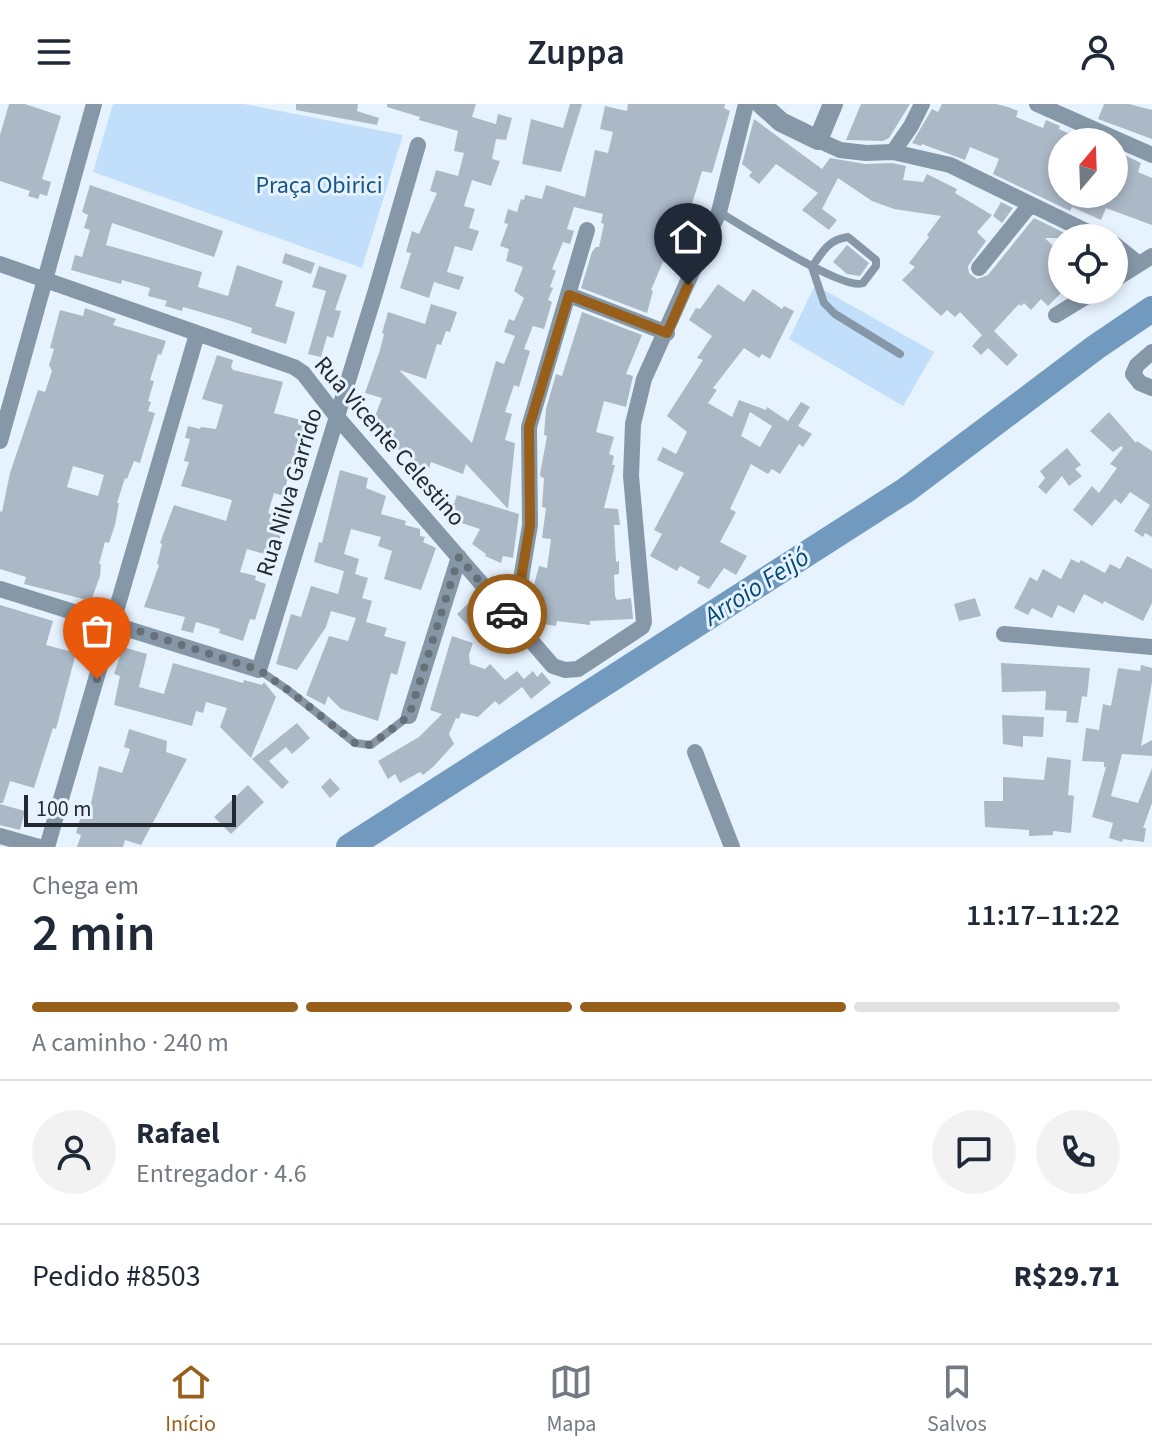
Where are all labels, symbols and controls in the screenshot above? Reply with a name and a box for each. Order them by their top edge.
text: Zuppa [527,27,625,78]
icon: menu [32,30,76,74]
icon: person [1076,30,1120,74]
north arrow [1048,128,1128,208]
map controls [1048,128,1128,304]
park label: Praça Obirici [255,168,383,203]
pin [654,203,722,285]
icon: home [666,215,710,259]
button: locate [1048,224,1128,304]
street label: Rua Vicente Celestino [306,349,473,534]
street label: Rua Nilva Garrido [247,404,332,581]
water label: Arroio Feijó [695,538,816,635]
courier [467,574,547,654]
icon: car [485,592,529,636]
pin [63,597,131,679]
icon: bag [75,609,119,653]
scale bar [24,791,236,827]
text: 100 m [36,793,91,825]
text: Chega em [32,867,139,904]
text: 11:17–11:22 [966,894,1120,937]
text: 2 min [32,897,156,971]
text: A caminho · 240 m [32,1024,229,1061]
button: person [32,1110,116,1194]
button: chat [932,1110,1016,1194]
button: phone [1036,1110,1120,1194]
text: Rafael [136,1112,220,1155]
text: Entregador · 4.6 [136,1155,307,1192]
text: Pedido #8503 [32,1255,201,1298]
text: R$29.71 [1013,1255,1120,1298]
tab: Início [165,1360,216,1440]
tab: Mapa [546,1360,596,1440]
tab: Salvos [927,1360,987,1440]

